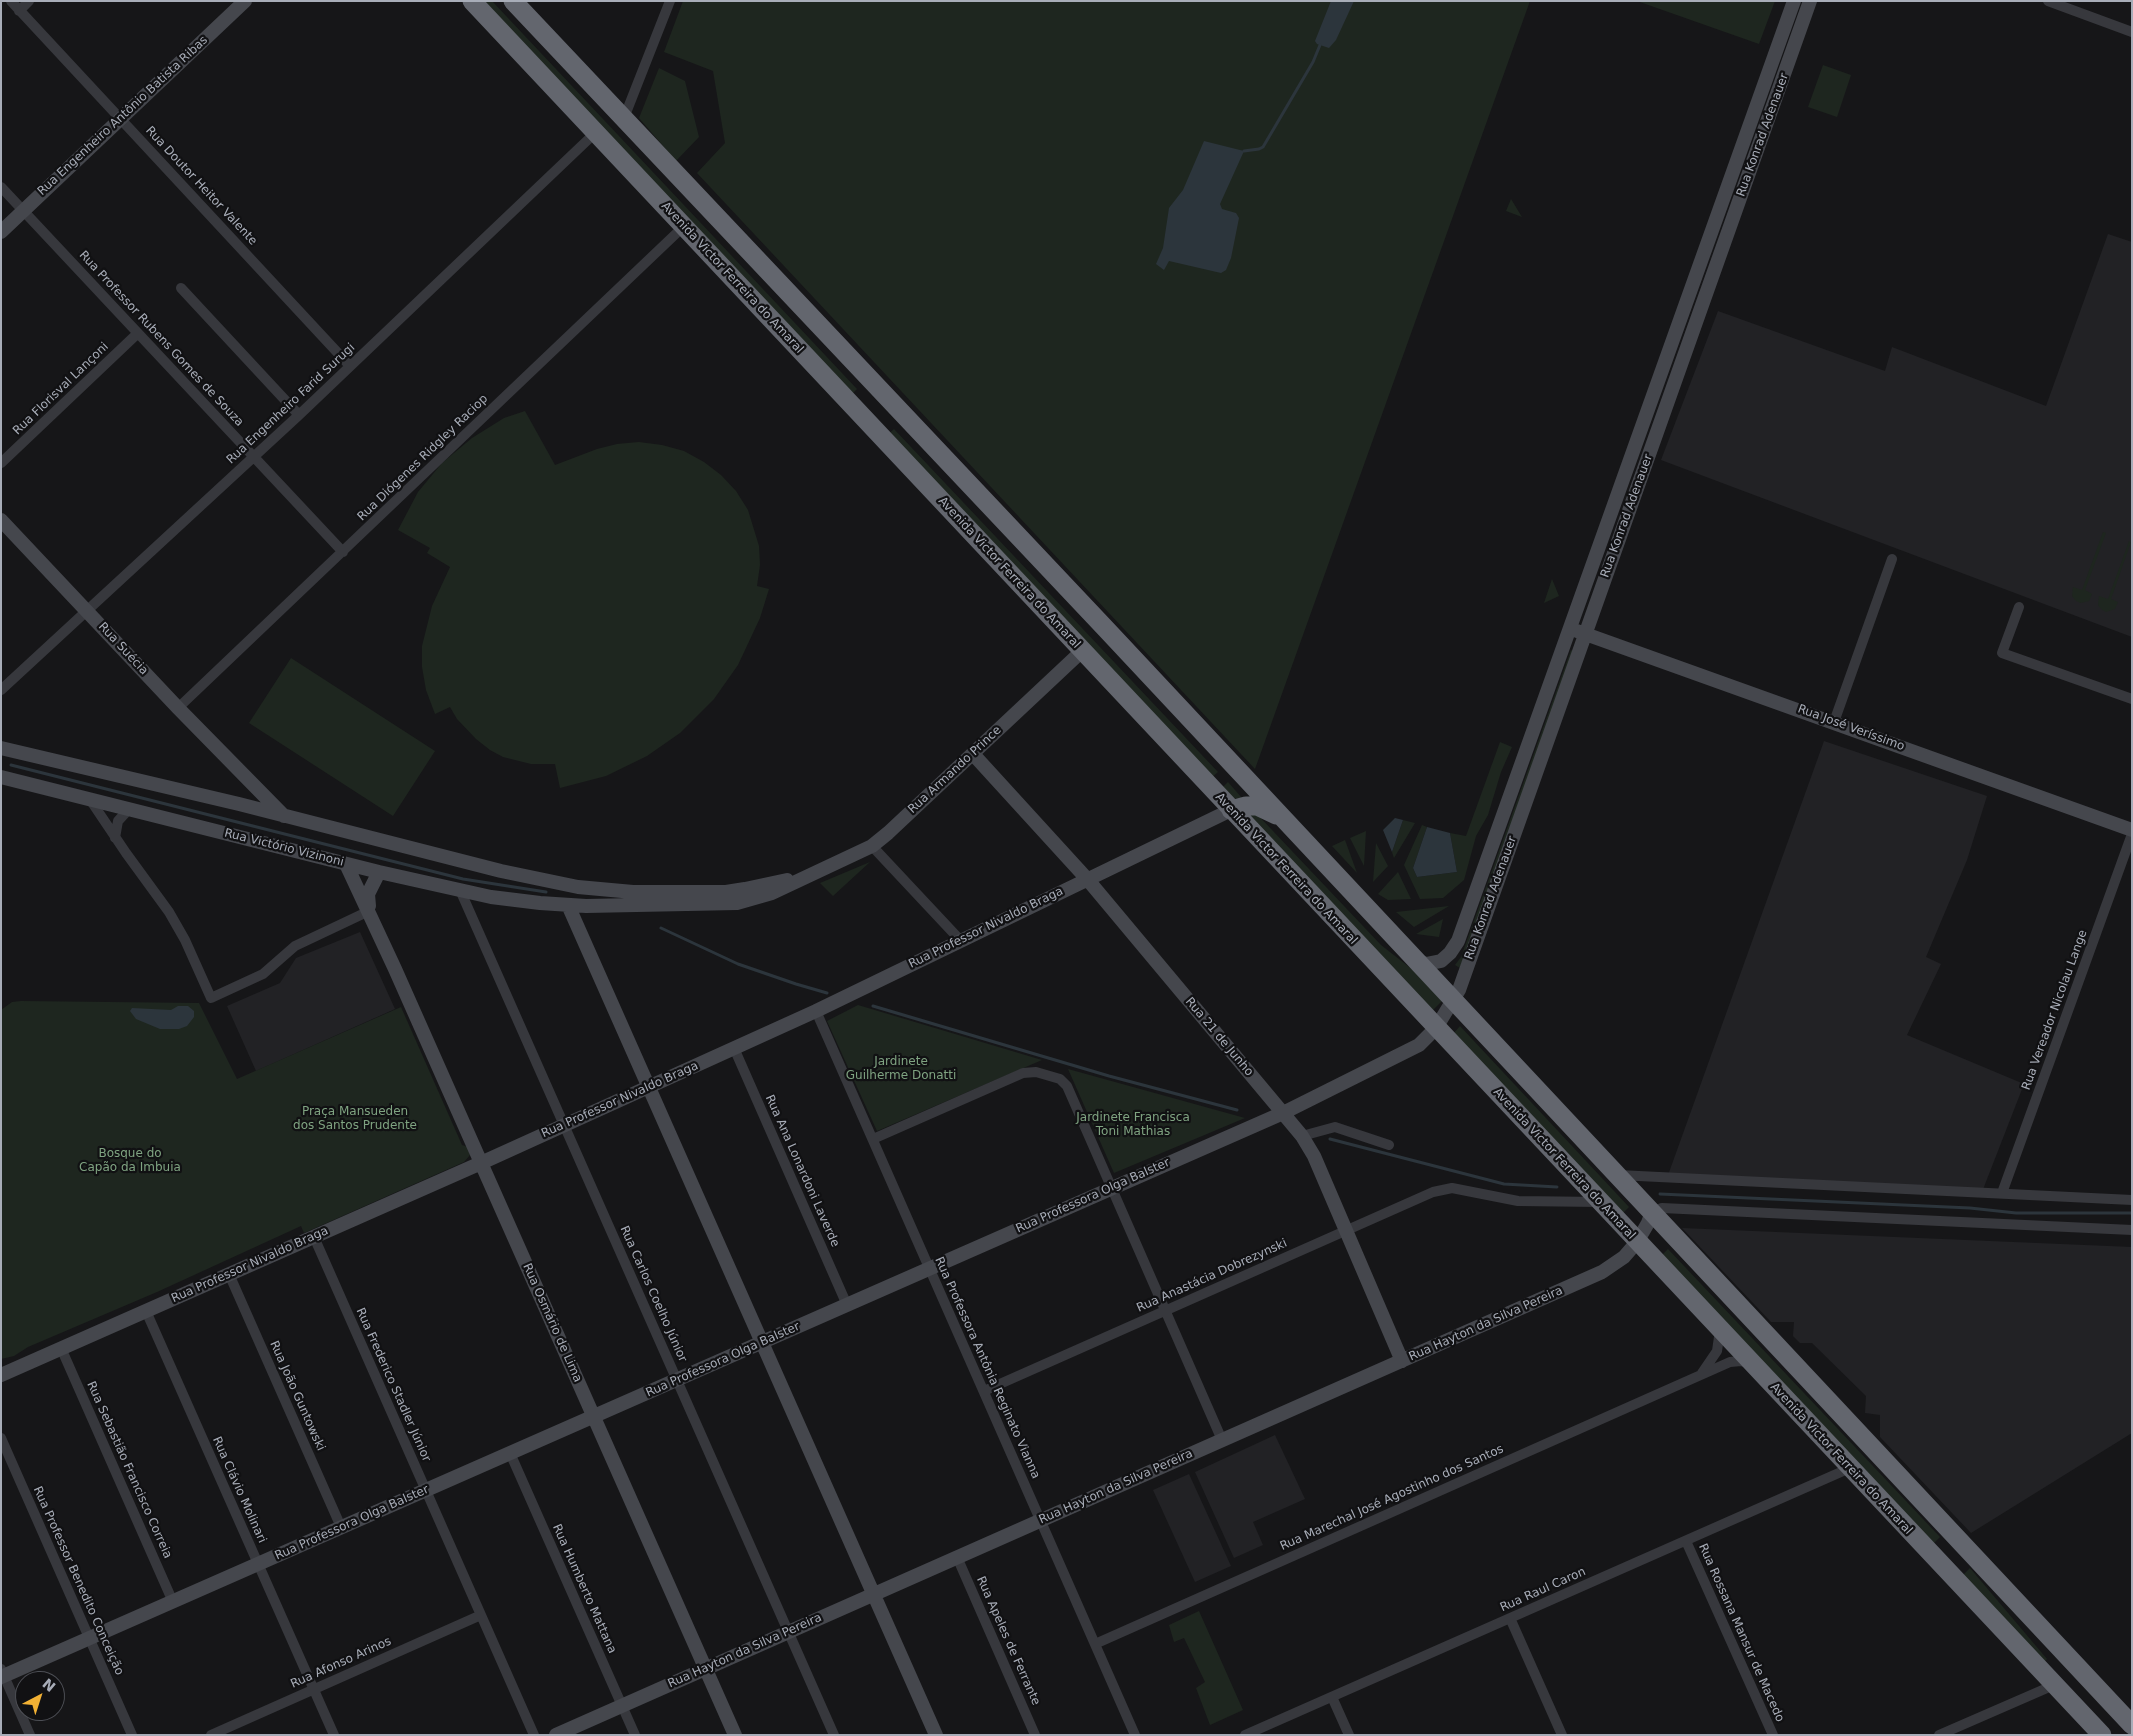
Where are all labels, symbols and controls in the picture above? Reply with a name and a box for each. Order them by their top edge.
street label: Rua Engenheiro Antônio Batista Ribas [35,33,211,199]
street label: Rua Konrad Adenauer [1734,71,1792,199]
street label: Rua Doutor Heitor Valente [142,124,260,248]
street label: Avenida Victor Ferreira do Amaral [658,199,806,357]
street label: Rua Professor Rubens Gomes de Souza [76,248,246,430]
street label: Rua Florisval Lançoni [10,340,112,438]
street label: Rua Engenheiro Farid Surugi [224,341,358,467]
street label: Rua Diógenes Ridgley Raciop [355,392,491,524]
street label: Rua Konrad Adenauer [1598,452,1656,580]
street label: Avenida Victor Ferreira do Amaral [935,494,1083,652]
street label: Rua Suécia [95,620,151,678]
street label: Rua José Veríssimo [1796,702,1906,754]
street label: Rua Armando Prince [906,723,1004,817]
street label: Avenida Victor Ferreira do Amaral [1212,790,1360,948]
street label: Rua Victório Vizinoni [223,826,345,870]
street label: Rua Konrad Adenauer [1462,834,1520,962]
street label: Rua Professor Nivaldo Braga [906,884,1066,972]
street label: Rua Vereador Nicolau Lange [2019,928,2091,1092]
street label: Rua 21 de Junho [1182,995,1256,1079]
park label: Jardinete Guilherme Donatti [846,1055,956,1083]
street label: Rua Professor Nivaldo Braga [539,1059,701,1141]
street label: Avenida Victor Ferreira do Amaral [1490,1085,1638,1243]
street label: Rua Ana Lonardoni Laverde [762,1093,842,1249]
park label: Praça Mansueden dos Santos Prudente [293,1105,417,1133]
park label: Jardinete Francisca Toni Mathias [1076,1111,1190,1139]
park label: Bosque do Capão da Imbuia [79,1147,181,1175]
street label: Rua Professora Olga Balster [1014,1155,1172,1237]
street label: Rua Professor Nivaldo Braga [169,1224,331,1306]
street label: Rua Carlos Coelho Júnior [616,1224,690,1364]
street label: Rua Anastácia Dobrezynski [1135,1236,1289,1316]
street label: Rua Professora Antônia Reginato Vianna [931,1255,1043,1481]
street label: Rua Osmário de Lima [519,1261,585,1385]
street label: Rua Hayton da Silva Pereira [1407,1284,1565,1364]
street label: Rua Frederico Stadler Júnior [353,1306,433,1464]
street label: Rua Professora Olga Balster [644,1319,802,1401]
street label: Rua João Guntowski [266,1339,328,1453]
street label: Rua Sebastião Francisco Correia [83,1379,175,1561]
street label: Avenida Victor Ferreira do Amaral [1767,1380,1915,1538]
street label: Rua Clávio Molinari [209,1435,269,1545]
street label: Rua Marechal José Agostinho dos Santos [1278,1442,1506,1554]
street label: Rua Hayton da Silva Pereira [1037,1447,1195,1527]
street label: Rua Professora Olga Balster [273,1482,431,1564]
street label: Rua Professor Benedito Conceição [30,1484,126,1678]
street label: Rua Humberto Mattana [549,1522,619,1656]
street label: Rua Rossana Mansur de Macedo [1695,1542,1787,1724]
street label: Rua Raul Caron [1498,1565,1588,1615]
street label: Rua Apeles de Ferrante [973,1574,1043,1708]
street label: Rua Hayton da Silva Pereira [666,1611,824,1691]
street label: Rua Afonso Arinos [288,1634,394,1692]
north arrow [15,1671,65,1721]
text: N [39,1675,59,1695]

